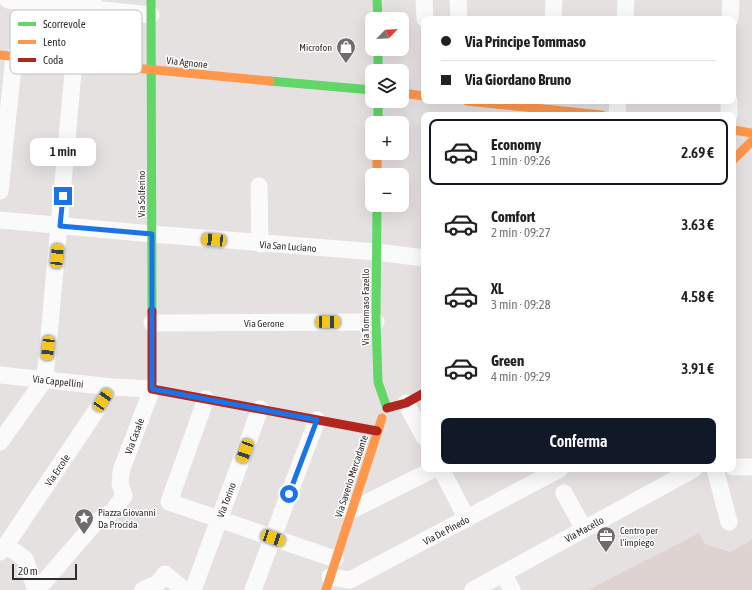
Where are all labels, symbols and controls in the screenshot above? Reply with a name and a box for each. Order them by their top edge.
legend [10,10,142,74]
north arrow [365,12,409,56]
map controls [365,12,409,212]
text: Scorrevole [43,18,86,30]
text: Via Principe Tommaso [465,33,586,50]
text: Lento [43,36,66,48]
shop icon: Microfon [335,36,357,64]
place label: Microfon [299,42,332,53]
text: Coda [43,54,63,66]
street label: Via Agnone [166,55,209,70]
button: layers [365,64,409,108]
text: Via Giordano Bruno [465,71,571,88]
button: + [365,116,409,160]
icon: car [443,134,479,170]
text: Economy [491,136,541,153]
callout: 1 min [30,138,96,166]
text: 1 min [50,144,76,159]
text: 2.69 € [681,144,714,161]
text: 1 min · 09:26 [491,153,551,168]
button: − [365,168,409,212]
street label: Via Solferino [136,170,147,217]
route end [54,187,72,205]
icon: car [443,206,479,242]
text: Comfort [491,208,535,225]
text: 3.63 € [681,216,714,233]
text: 2 min · 09:27 [491,225,551,240]
car [202,233,226,247]
street label: Via San Luciano [259,239,317,254]
car [50,244,64,268]
street label: Via Tommaso Fazello [360,268,371,345]
icon: car [443,278,479,314]
text: XL [491,280,504,297]
text: 4.58 € [681,288,714,305]
text: 3 min · 09:28 [491,297,551,312]
car [316,316,340,328]
street label: Via Gerone [244,318,285,329]
car [41,335,55,361]
icon: car [443,350,479,386]
text: Green [491,352,524,369]
text: 3.91 € [681,360,714,377]
text: 4 min · 09:29 [491,369,551,384]
street label: Via Cappellini [32,373,84,390]
car [91,387,115,413]
street label: Via Casale [123,416,146,456]
button: Conferma [441,418,716,464]
street label: Via Saverio Mercadante [333,433,370,519]
car [235,438,255,464]
street label: Via Ercole [43,452,72,488]
street label: Via Torino [215,481,238,519]
route start [280,485,298,503]
place icon: Piazza Giovanni Da Procida [73,507,95,535]
place label: Piazza Giovanni Da Procida [98,507,156,530]
street label: Via De Pinedo [421,514,471,547]
street label: Via Macello [563,514,606,545]
office icon: Centro per l'impiego [595,525,617,553]
place label: Centro per l'impiego [620,525,659,548]
car [260,528,286,548]
scale bar [12,562,77,581]
text: 20 m [18,565,38,577]

